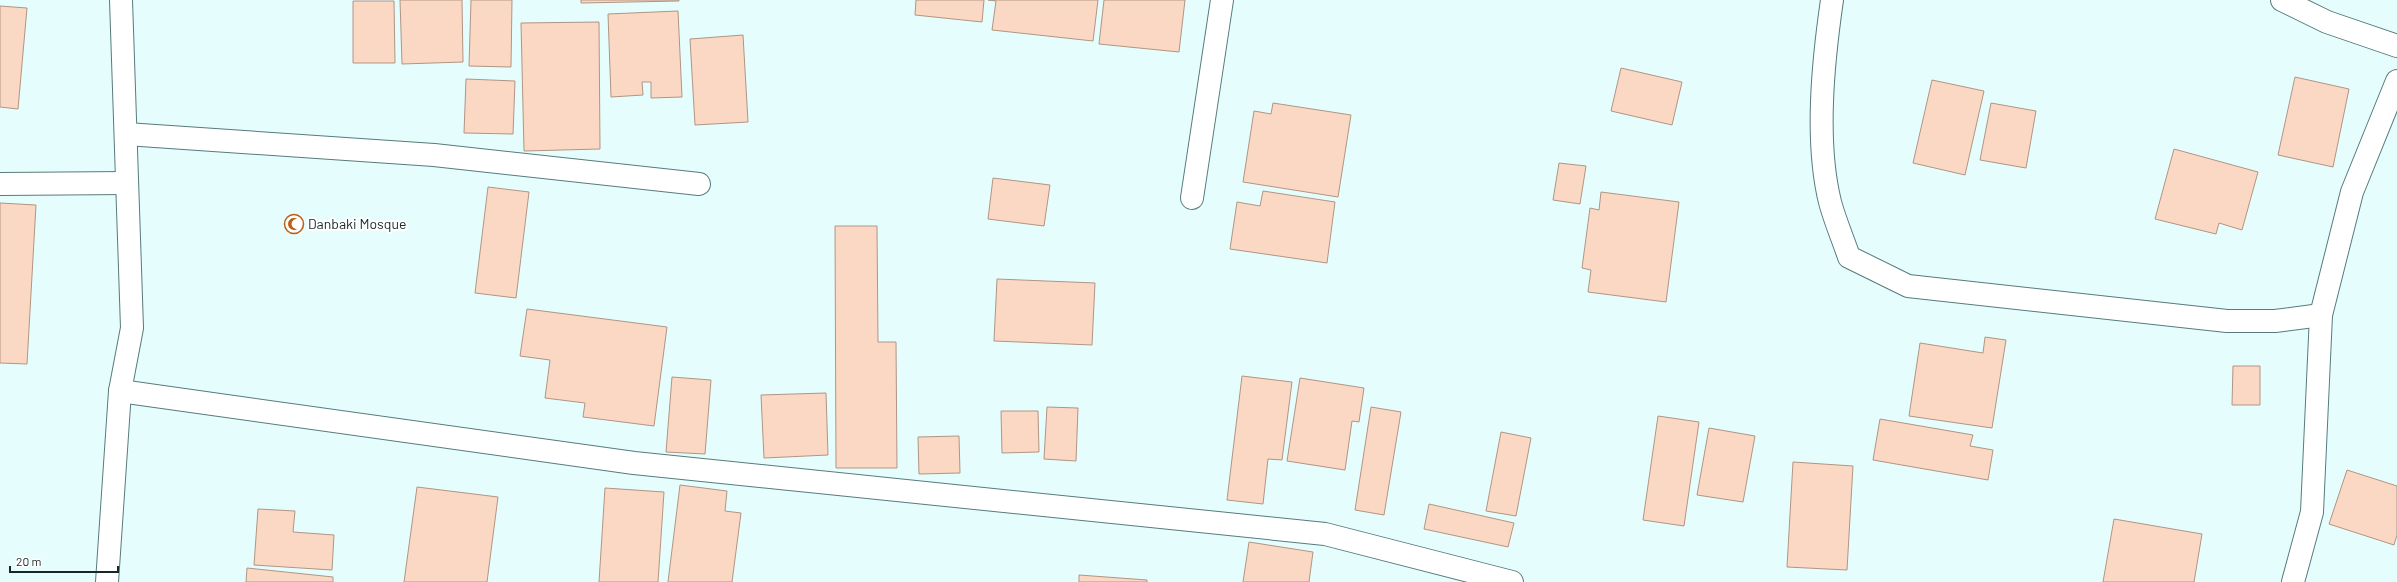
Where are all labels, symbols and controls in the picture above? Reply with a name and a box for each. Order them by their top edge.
mosque icon: Danbaki Mosque [283,213,305,235]
place label: Danbaki Mosque [308,215,407,232]
scale bar [10,548,118,574]
text: 20 m [16,554,42,568]

